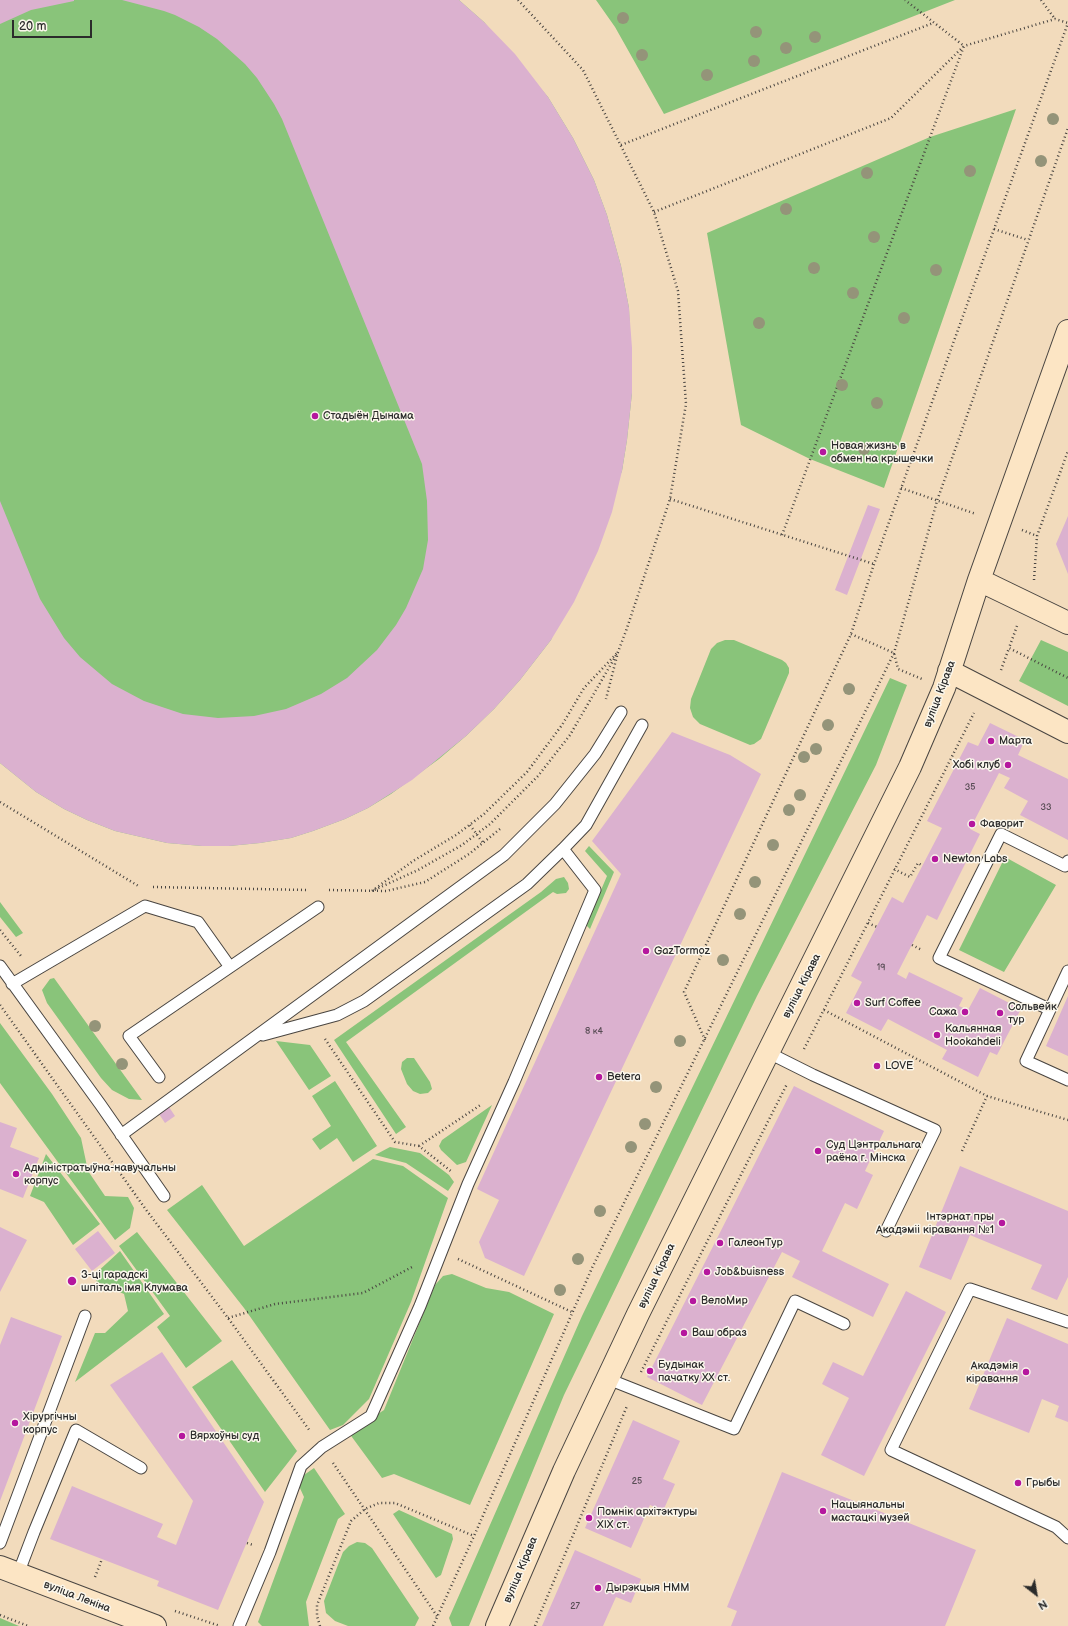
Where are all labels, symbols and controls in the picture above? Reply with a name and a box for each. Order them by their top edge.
scale bar [14,12,94,38]
text: 20 m [19,19,46,34]
place label: Стадыён Дынама [323,409,414,423]
marker: Стадыён Дынама [310,411,320,421]
place label: Новая жизнь в обмен на крышечки [831,439,933,465]
marker: Новая жизнь в обмен на крышечки [818,447,828,457]
street label: вуліца Кірава [921,659,959,729]
place label: Марта [999,734,1032,748]
marker: Марта [986,736,996,746]
place label: Хобі клуб [953,758,1000,772]
marker: Хобі клуб [1003,760,1013,770]
house number: 35 [965,783,975,793]
house number: 33 [1040,803,1052,813]
place label: Фаворит [980,817,1024,831]
marker: Фаворит [967,819,977,829]
place label: Newton Labs [943,852,1008,866]
marker: Newton Labs [930,854,940,864]
place label: GazTormoz [654,944,710,958]
marker: GazTormoz [641,946,651,956]
street label: вуліца Кірава [780,952,824,1020]
house number: 19 [877,963,885,973]
place label: Surf Coffee [865,996,921,1010]
marker: Surf Coffee [852,998,862,1008]
place label: Сольвейк тур [1008,1000,1057,1026]
place label: Сажа [929,1005,957,1019]
marker: Сажа [960,1007,970,1017]
marker: Сольвейк тур [995,1008,1005,1018]
place label: Кальянная Hookahdeli [945,1022,1001,1048]
house number: 8 к4 [585,1027,603,1037]
marker: Кальянная Hookahdeli [932,1030,942,1040]
place label: LOVE [885,1059,913,1073]
marker: LOVE [872,1061,882,1071]
place label: Betera [607,1070,641,1084]
marker: Betera [594,1072,604,1082]
place label: Суд Цэнтральнага раёна г. Мінска [826,1138,921,1164]
marker: Суд Цэнтральнага раёна г. Мінска [813,1146,823,1156]
place label: Адміністратыўна-навучальны корпус [24,1161,176,1187]
marker: Адміністратыўна-навучальны корпус [11,1169,21,1179]
place label: Інтэрнат пры Акадэміі кіравання №1 [876,1210,994,1236]
marker: Інтэрнат пры Акадэміі кіравання №1 [997,1218,1007,1228]
place label: ГалеонТур [728,1236,783,1250]
marker: ГалеонТур [715,1238,725,1248]
street label: вуліца Кірава [636,1241,678,1311]
place label: Job&buisness [715,1265,784,1279]
marker: Job&buisness [702,1267,712,1277]
place label: 3-ці гарадскі шпіталь імя Клумава [81,1268,188,1294]
marker: 3-ці гарадскі шпіталь імя Клумава [66,1275,78,1287]
place label: ВелоМир [701,1294,748,1308]
marker: ВелоМир [688,1296,698,1306]
place label: Ваш образ [692,1326,747,1340]
marker: Ваш образ [679,1328,689,1338]
place label: Будынак пачатку XX ст. [658,1358,730,1384]
place label: Акадэмія кіравання [966,1359,1018,1385]
marker: Будынак пачатку XX ст. [645,1366,655,1376]
marker: Акадэмія кіравання [1021,1367,1031,1377]
place label: Хірургічны корпус [23,1410,77,1436]
marker: Хірургічны корпус [10,1418,20,1428]
place label: Вярхоўны суд [190,1429,259,1443]
marker: Вярхоўны суд [177,1431,187,1441]
place label: Грыбы [1026,1476,1060,1490]
house number: 25 [632,1477,642,1487]
marker: Грыбы [1013,1478,1023,1488]
place label: Нацыянальны мастацкі музей [831,1498,910,1524]
place label: Помнік архітэктуры ХІХ ст. [597,1505,697,1531]
marker: Нацыянальны мастацкі музей [818,1506,828,1516]
marker: Помнік архітэктуры ХІХ ст. [584,1513,594,1523]
street label: вуліца Кірава [501,1535,541,1605]
north arrow [1016,1574,1056,1614]
street label: вуліца Леніна [42,1578,112,1616]
place label: Дырэкцыя НММ [606,1581,689,1595]
marker: Дырэкцыя НММ [593,1583,603,1593]
text: N [1036,1597,1049,1612]
house number: 27 [570,1602,580,1612]

